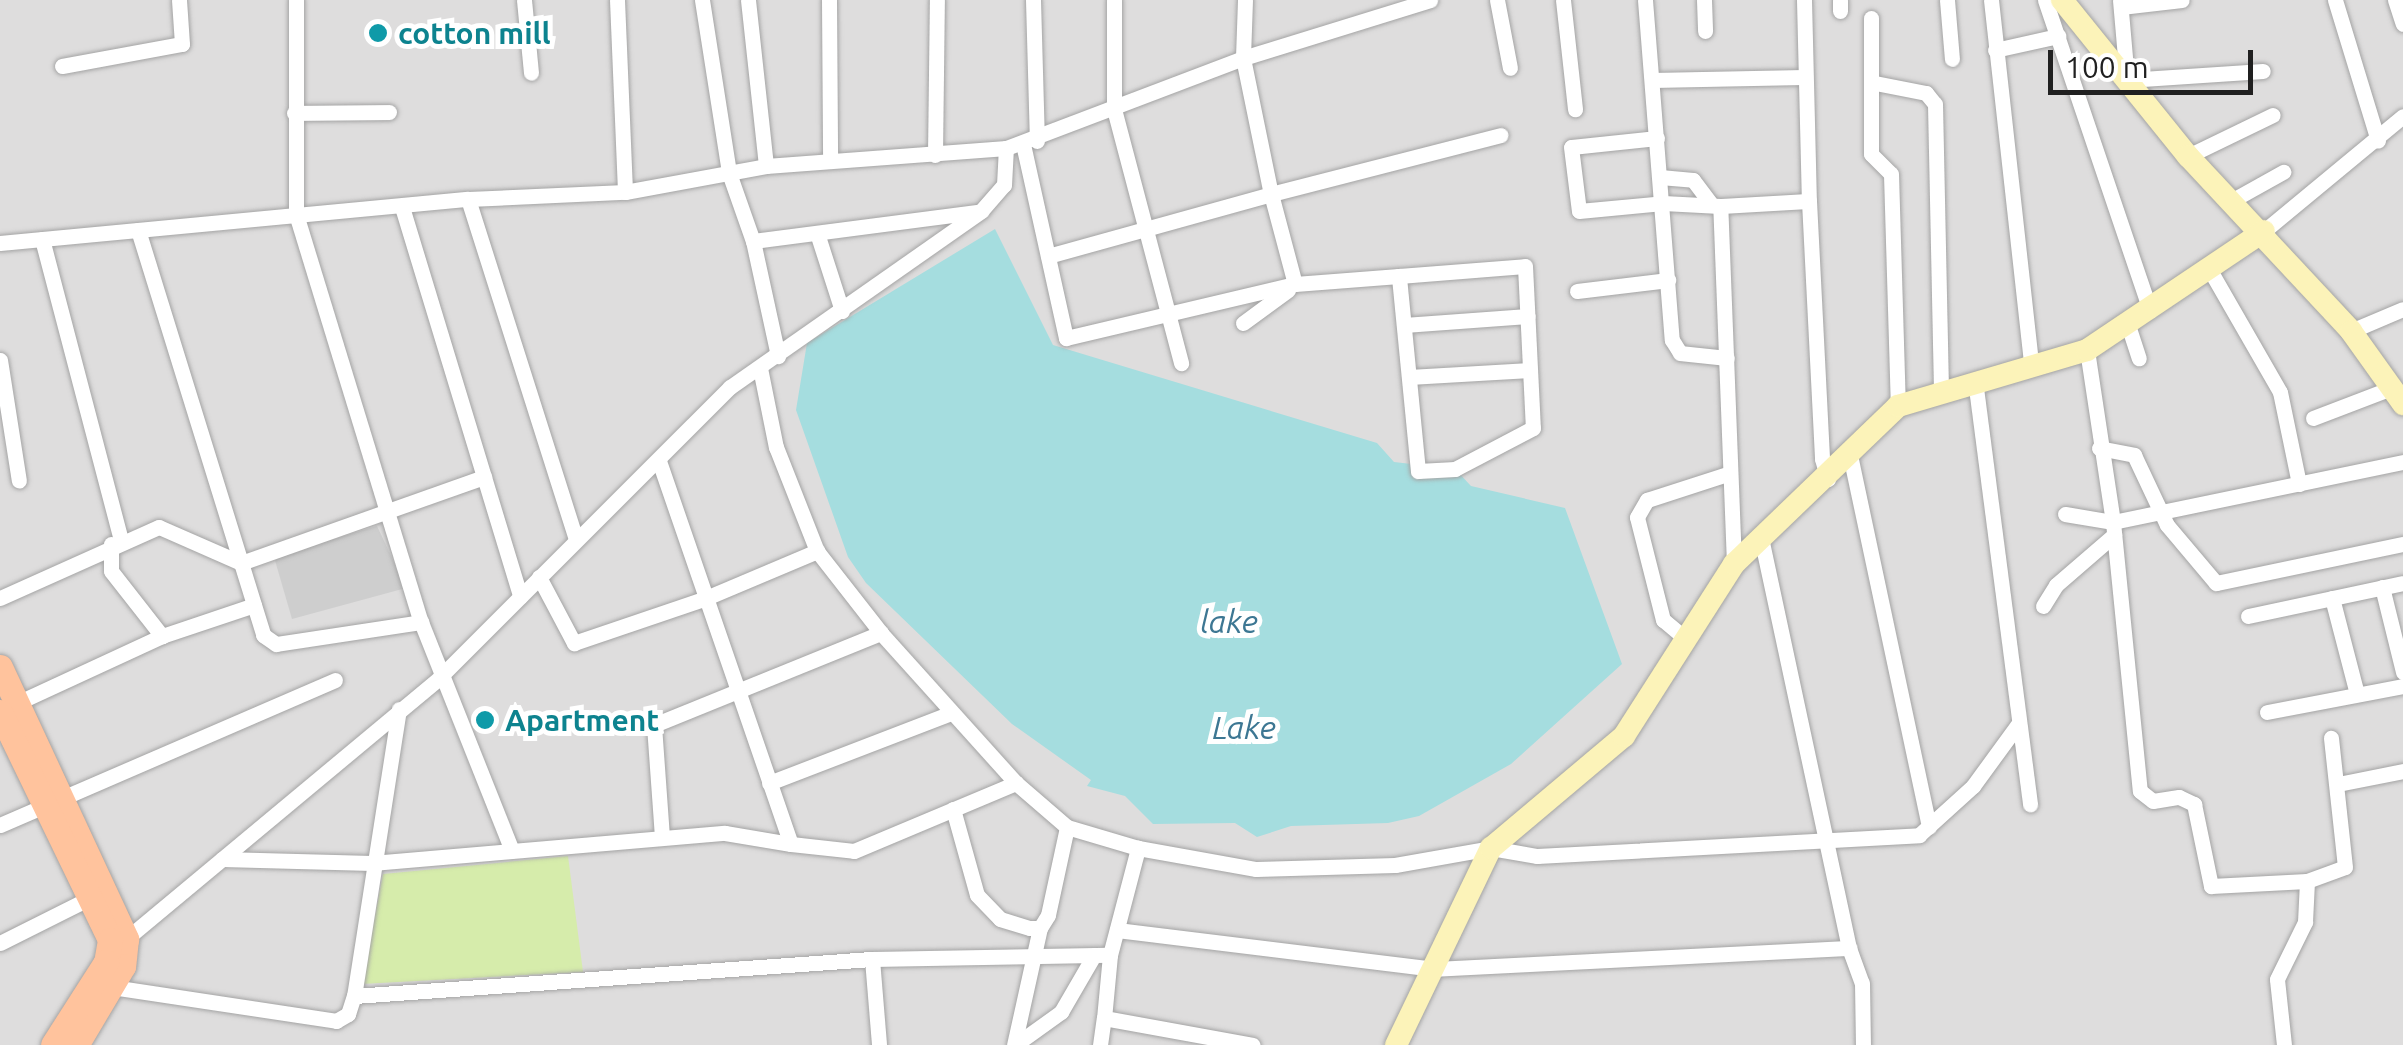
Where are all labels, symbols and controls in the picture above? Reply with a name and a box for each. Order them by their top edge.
place label: cotton mill [398,15,551,51]
marker: cotton mill [367,22,389,44]
scale bar [2053,30,2258,92]
text: 100 m [2065,50,2149,84]
water label: lake [1200,602,1258,640]
place label: Apartment [505,702,659,738]
water label: Lake [1212,708,1276,746]
marker: Apartment [474,709,496,731]

